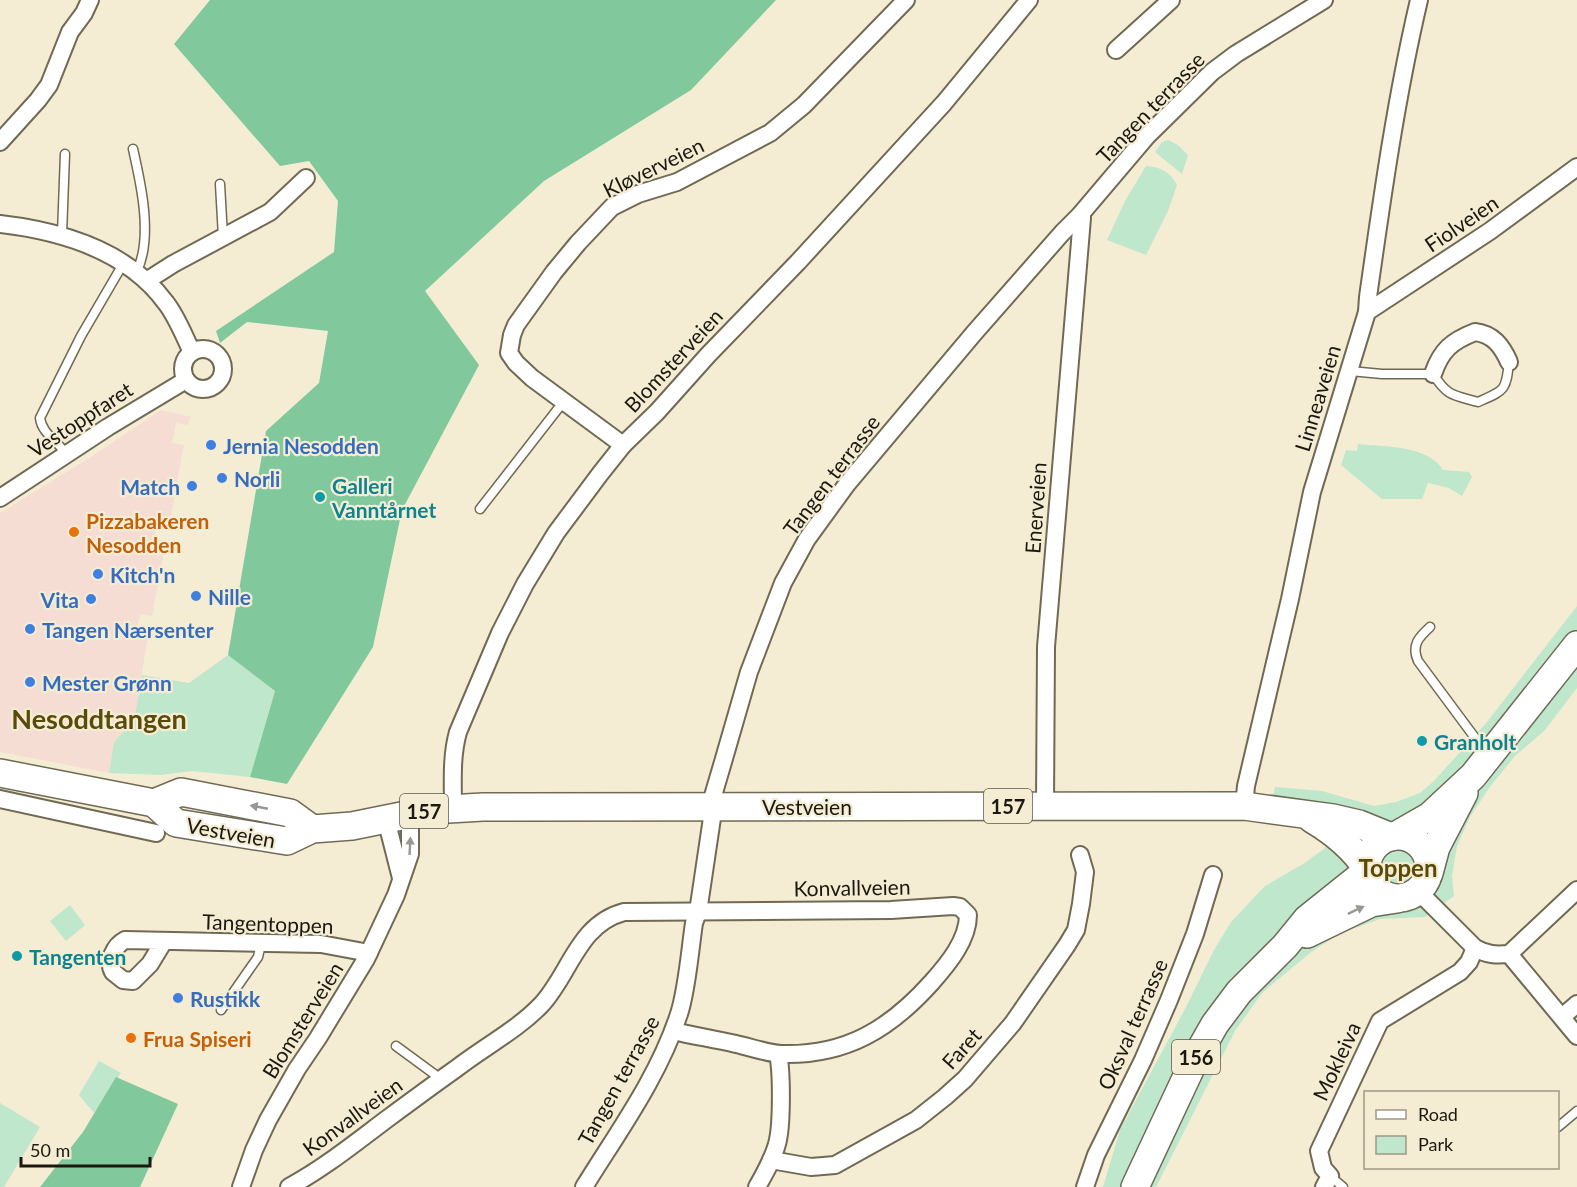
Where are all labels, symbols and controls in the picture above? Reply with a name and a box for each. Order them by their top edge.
street label: Tangen terrasse [1091,46,1209,168]
street label: Kløverveien [598,132,708,202]
street label: Fiolveien [1420,189,1502,257]
street label: Blomsterveien [619,303,727,417]
street label: Linneaveien [1289,342,1345,454]
street label: Vestoppfaret [23,376,137,462]
street label: Tangen terrasse [778,410,884,540]
place label: Jernia Nesodden [223,433,379,458]
marker: Jernia Nesodden [204,438,218,452]
street label: Enerveien [1019,461,1051,555]
place label: Norli [234,466,280,491]
marker: Norli [215,471,229,485]
place label: Galleri Vanntårnet [331,473,436,522]
place label: Match [120,474,180,499]
marker: Match [185,479,199,493]
marker: Galleri Vanntårnet [313,490,327,504]
place label: Pizzabakeren Nesodden [86,508,209,557]
marker: Pizzabakeren Nesodden [67,525,81,539]
place label: Kitch'n [110,562,175,587]
marker: Kitch'n [91,567,105,581]
place label: Nille [208,584,251,609]
place label: Vita [40,587,79,612]
marker: Nille [189,589,203,603]
marker: Vita [84,592,98,606]
place label: Tangen Nærsenter [42,617,214,642]
marker: Tangen Nærsenter [23,622,37,636]
place label: Mester Grønn [42,670,172,695]
marker: Mester Grønn [23,675,37,689]
district label: Nesoddtangen [11,702,187,735]
place label: Granholt [1434,729,1516,754]
marker: Granholt [1415,734,1429,748]
road number: 157 [984,789,1032,823]
road number: 157 [400,794,448,828]
street label: Vestveien [762,794,852,819]
one-way arrow [249,802,268,811]
street label: Vestveien [185,812,277,852]
one-way arrow [405,837,414,856]
district label: Toppen [1359,853,1437,882]
street label: Konvallveien [793,873,911,901]
one-way arrow [1347,906,1364,915]
street label: Tangentoppen [202,908,334,938]
place label: Tangenten [29,944,126,969]
marker: Tangenten [10,949,24,963]
street label: Oksval terrasse [1092,955,1172,1093]
street label: Blomsterveien [256,957,348,1083]
place label: Rustikk [190,986,261,1011]
marker: Rustikk [171,991,185,1005]
street label: Tangen terrasse [572,1011,664,1149]
street label: Mokleiva [1307,1018,1365,1104]
street label: Faret [936,1022,986,1074]
place label: Frua Spiseri [143,1026,252,1051]
marker: Frua Spiseri [124,1031,138,1045]
road number: 156 [1172,1040,1220,1074]
street label: Konvallveien [297,1072,407,1160]
legend [1364,1091,1559,1169]
text: Road [1418,1103,1458,1125]
scale bar [21,1130,150,1168]
text: Park [1418,1133,1454,1155]
text: 50 m [30,1139,70,1161]

